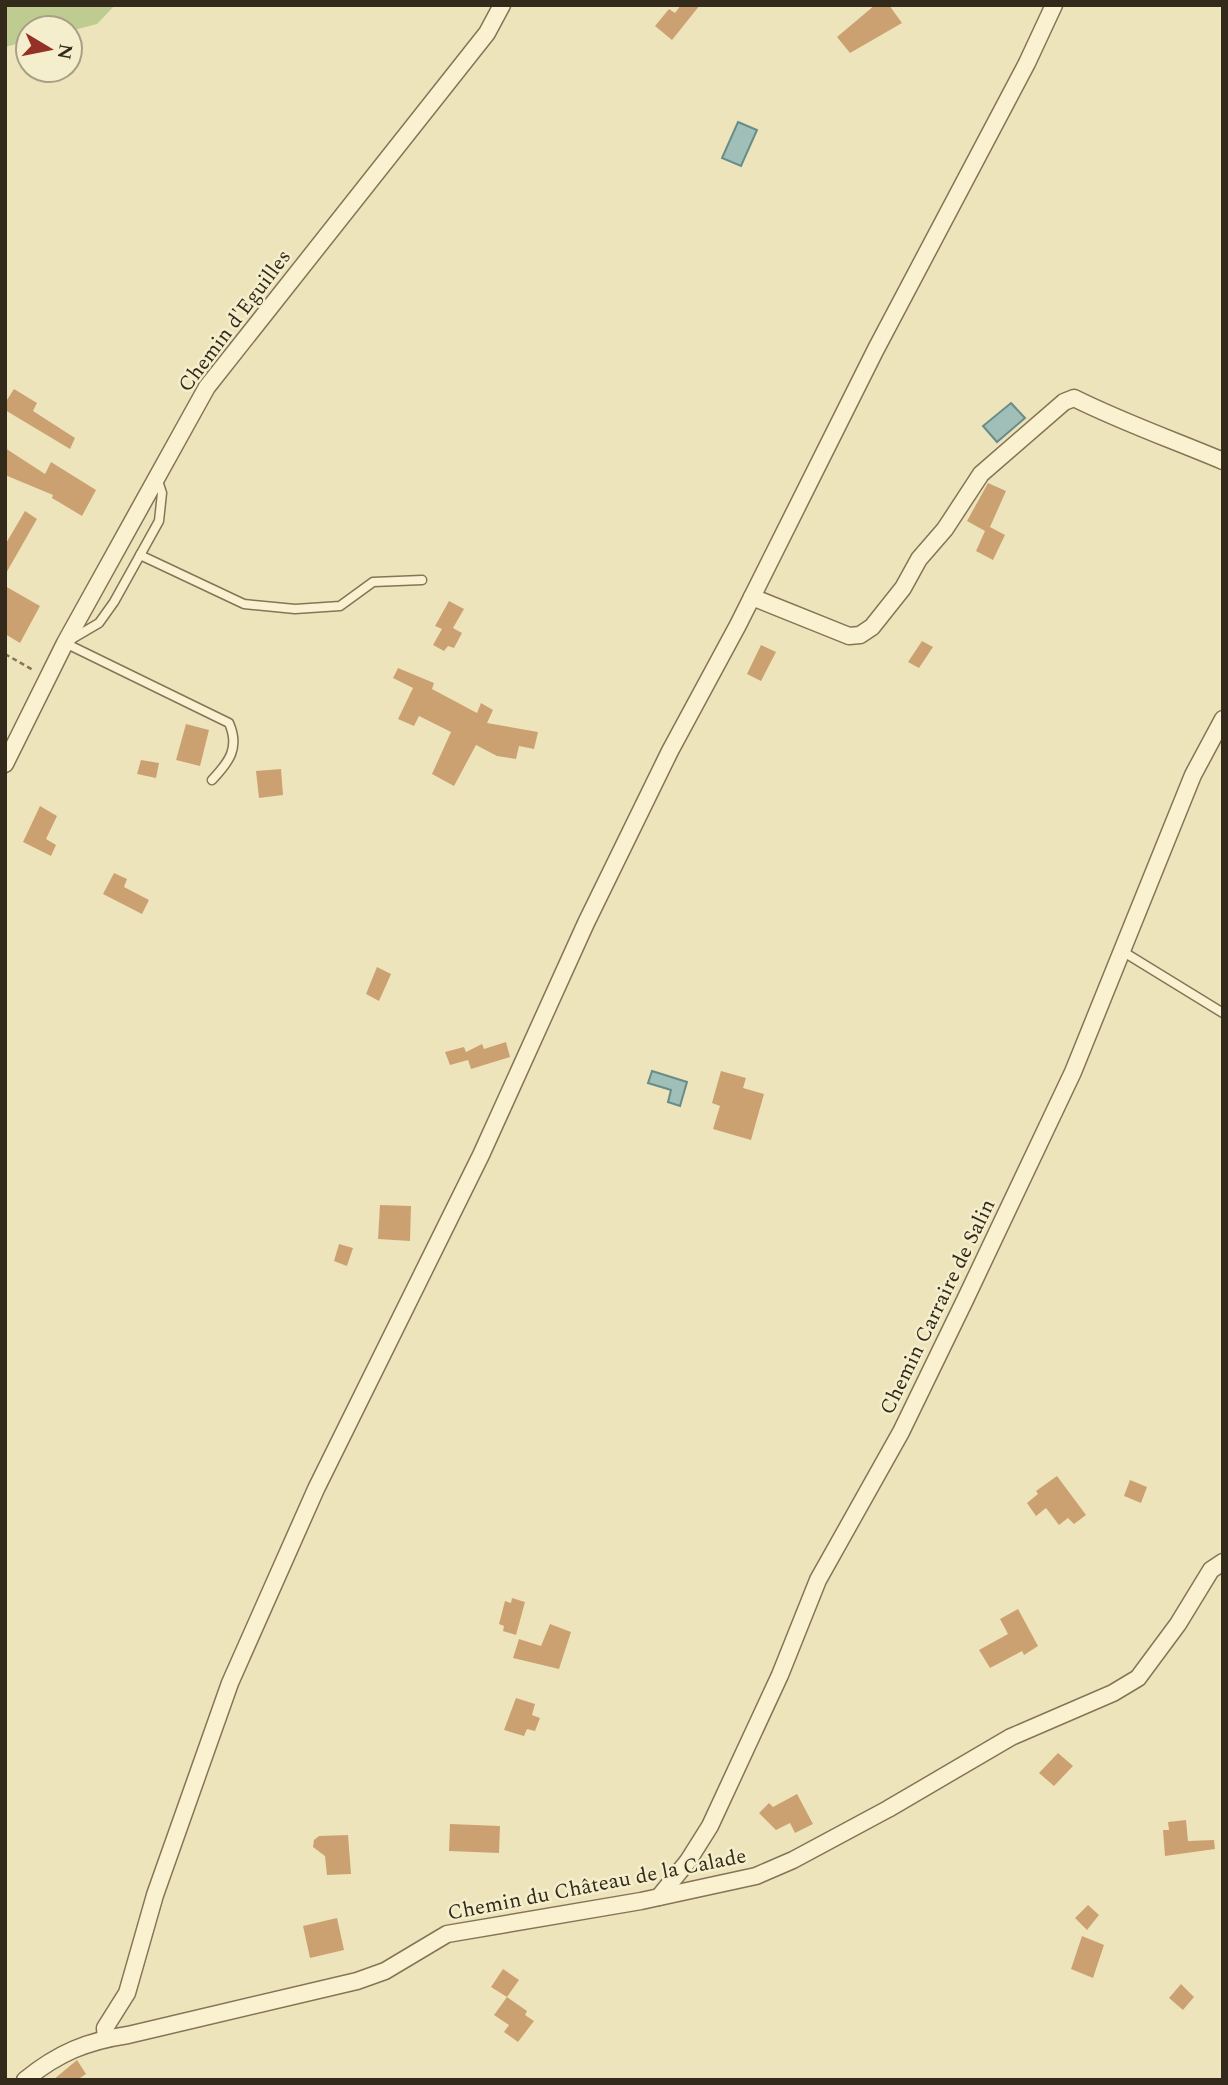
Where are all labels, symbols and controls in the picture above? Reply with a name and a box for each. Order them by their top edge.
north arrow [14,14,84,84]
text: N [49,42,80,62]
street label: Chemin d'Eguilles [171,243,299,399]
street label: Chemin Carraire de Salin [872,1194,1004,1420]
street label: Chemin du Château de la Calade [445,1840,749,1930]

